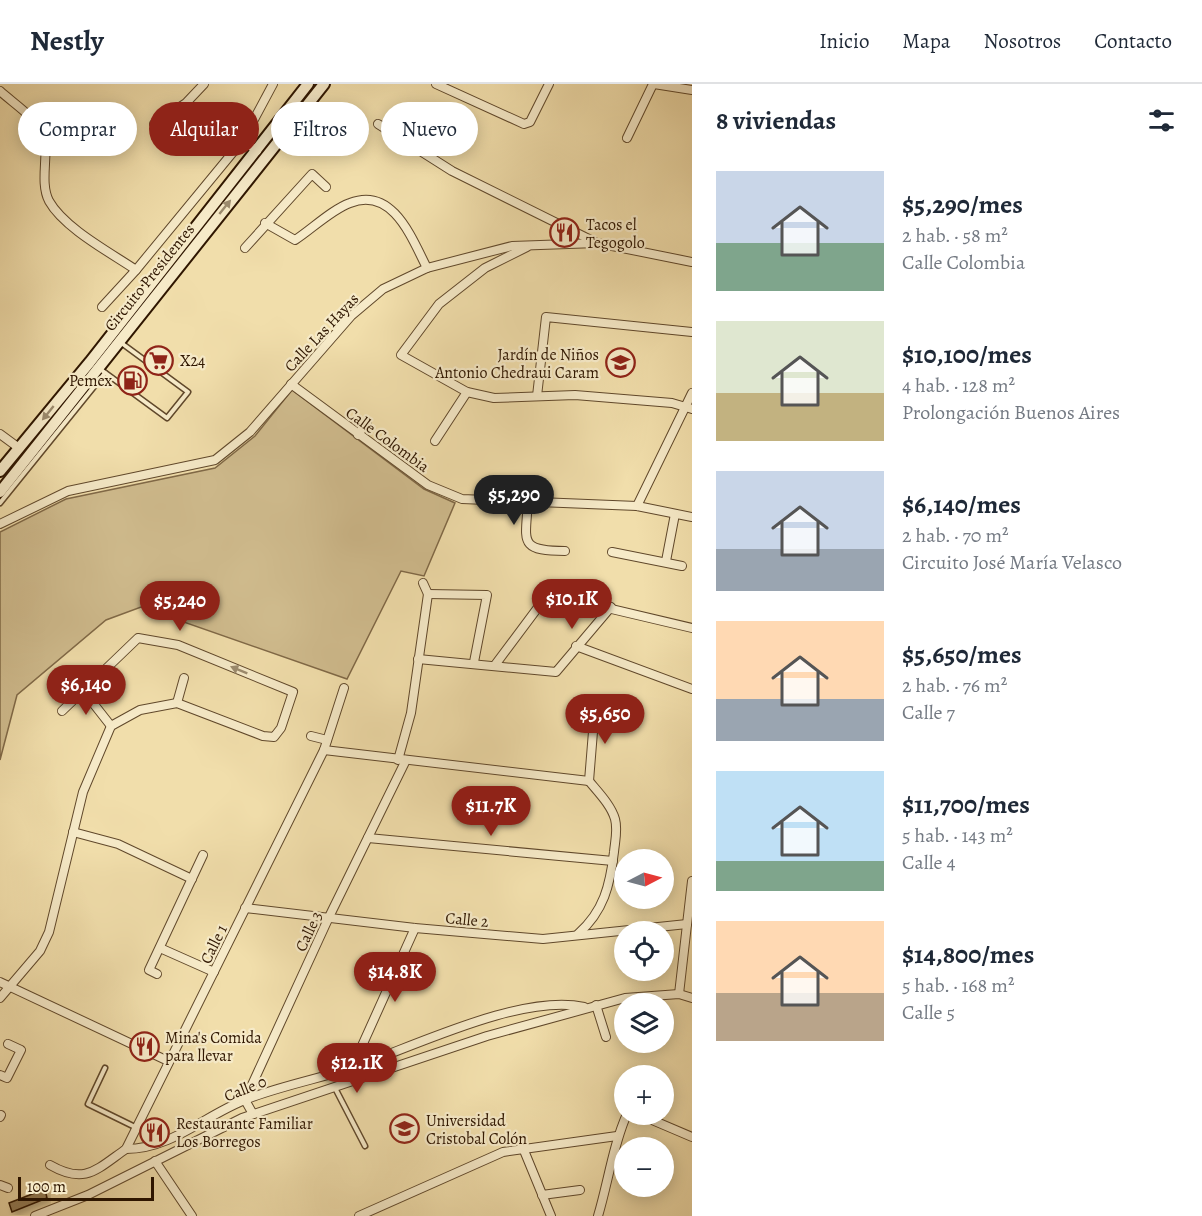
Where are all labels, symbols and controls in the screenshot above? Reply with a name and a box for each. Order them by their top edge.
text: Nestly [30,22,104,60]
text: Inicio [819,27,869,55]
text: Mapa [902,27,951,55]
text: Nosotros [984,27,1061,55]
text: Contacto [1094,27,1172,55]
chip: Comprar [18,102,137,156]
chip: Alquilar [149,102,259,156]
chip: Filtros [271,102,369,156]
chip: Nuevo [381,102,478,156]
text: 8 viviendas [716,103,836,138]
icon: filters [1145,104,1178,137]
text: $5,290/mes [902,187,1023,222]
icon: home [764,195,836,267]
one-way arrow [219,199,231,214]
place label: Tacos el Tegogolo [586,214,645,254]
restaurant icon: Tacos el Tegogolo [549,217,581,249]
street label: Circuito Presidentes [99,219,200,336]
text: 2 hab. · 58 m² [902,222,1008,249]
text: Calle Colombia [902,249,1025,276]
street label: Calle Las Hayas [279,288,364,377]
text: $10,100/mes [902,337,1032,372]
supermarket icon: X24 [143,344,175,376]
place label: Jardín de Niños Antonio Chedraui Caram [434,344,599,384]
icon: home [764,345,836,417]
school or university icon: Jardín de Niños Antonio Chedraui Caram [604,347,636,379]
place label: X24 [180,350,205,372]
fuel station icon: Pemex [117,364,149,396]
place label: Pemex [69,370,112,392]
text: 4 hab. · 128 m² [902,372,1015,399]
text: Prolongación Buenos Aires [902,399,1120,426]
street label: Calle Colombia [341,402,434,478]
one-way arrow [41,405,54,421]
pin: $5,290 [465,475,563,526]
text: $5,290 [488,481,540,508]
text: $6,140/mes [902,487,1021,522]
icon: home [764,495,836,567]
text: 2 hab. · 70 m² [902,522,1009,549]
text: Circuito José María Velasco [902,549,1122,576]
pin: $10.1K [523,579,621,630]
pin: $5,240 [131,581,229,632]
text: $10.1K [546,585,598,612]
text: $5,240 [154,587,206,614]
text: $5,650/mes [902,637,1022,672]
icon: home [764,645,836,717]
pin: $6,140 [37,665,135,716]
one-way arrow [229,665,247,675]
text: $6,140 [61,671,111,698]
text: 2 hab. · 76 m² [902,672,1007,699]
pin: $5,650 [556,694,654,745]
text: Calle 7 [902,699,955,726]
text: $5,650 [579,700,631,727]
pin: $11.7K [442,786,540,837]
text: $11,700/mes [902,787,1030,822]
text: $11.7K [466,792,516,819]
icon: home [764,795,836,867]
text: 5 hab. · 143 m² [902,822,1013,849]
north arrow [614,849,674,909]
map controls [614,849,674,1197]
text: Calle 4 [902,849,956,876]
street label: Calle 2 [444,907,490,933]
street label: Calle 3 [290,908,328,955]
street label: Calle 1 [195,921,233,968]
button: locate [614,921,674,981]
text: $14,800/mes [902,937,1034,972]
icon: home [764,945,836,1017]
pin: $14.8K [346,952,444,1003]
text: $14.8K [368,958,422,985]
text: 5 hab. · 168 m² [902,972,1014,999]
button: layers [614,993,674,1053]
text: Calle 5 [902,999,955,1026]
place label: Mina's Comida para llevar [165,1027,262,1067]
restaurant icon: Mina's Comida para llevar [128,1030,160,1062]
pin: $12.1K [308,1043,406,1094]
text: $12.1K [331,1049,383,1076]
button: + [614,1065,674,1125]
street label: Calle 0 [221,1070,270,1107]
place label: Universidad Cristobal Colón [426,1110,527,1150]
place label: Restaurante Familiar Los Borregos [176,1113,313,1153]
school or university icon: Universidad Cristobal Colón [389,1113,421,1145]
restaurant icon: Restaurante Familiar Los Borregos [139,1116,171,1148]
button: − [614,1137,674,1197]
scale bar [18,1174,154,1202]
text: 100 m [27,1176,66,1198]

